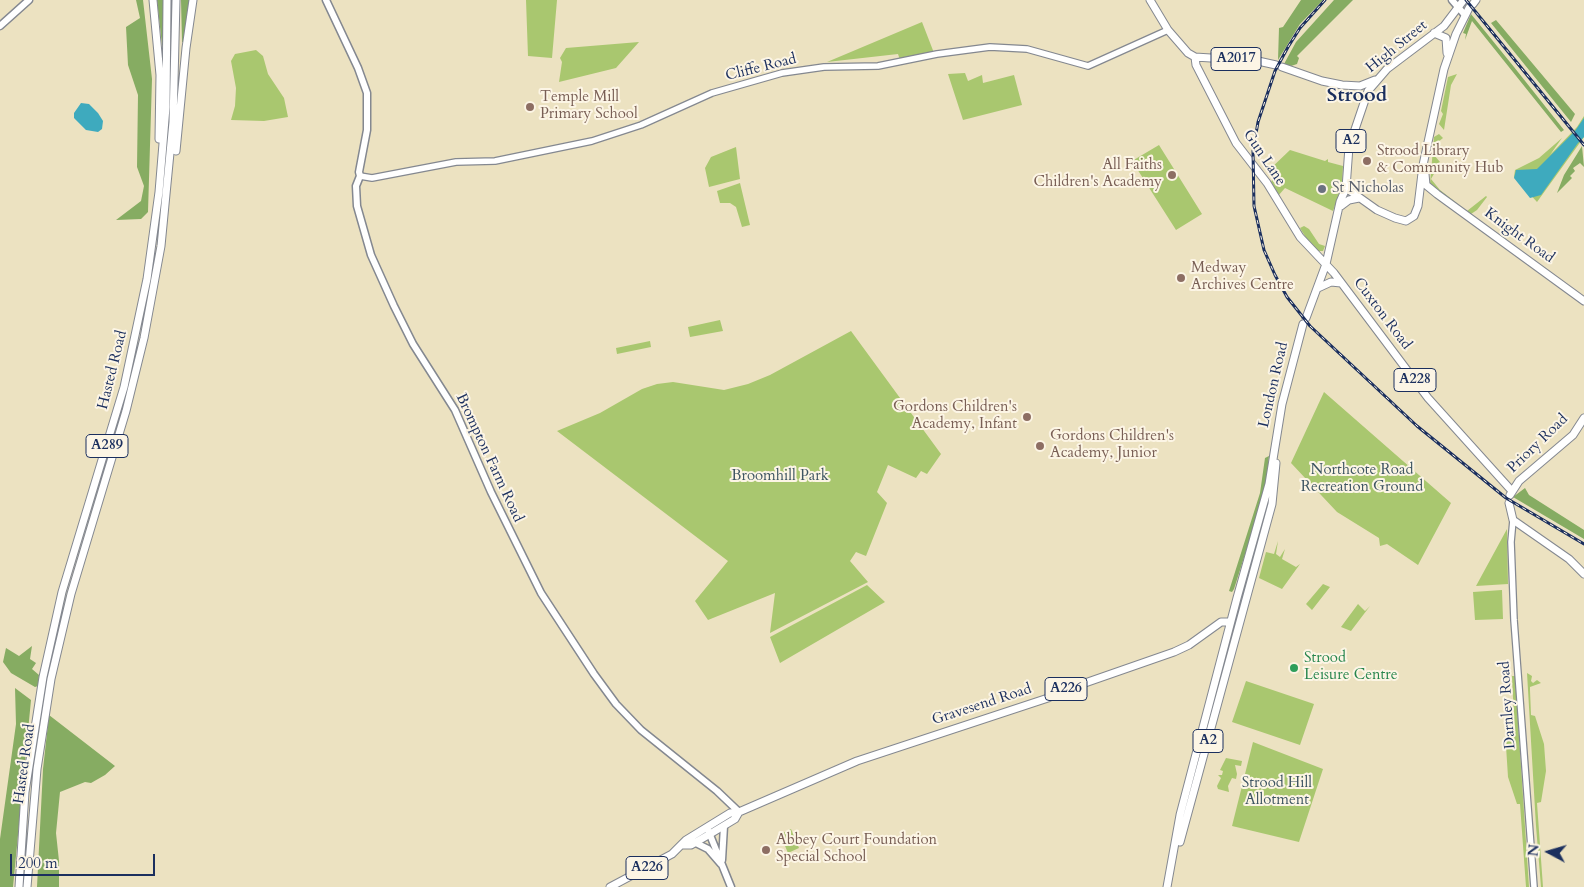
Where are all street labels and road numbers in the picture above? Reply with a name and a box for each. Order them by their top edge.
street label: High Street [1363,17,1431,77]
road number: A2017 [1211,48,1261,70]
street label: Cliffe Road [724,51,798,85]
street label: Gun Lane [1239,127,1289,189]
road number: A2 [1336,130,1366,152]
street label: Knight Road [1480,205,1558,267]
street label: Cuxton Road [1349,274,1415,354]
street label: Hasted Road [95,329,131,411]
street label: London Road [1255,340,1293,430]
road number: A228 [1394,368,1436,392]
street label: Brompton Farm Road [451,391,527,525]
street label: Priory Road [1504,411,1572,477]
road number: A289 [86,434,128,458]
street label: Darnley Road [1496,660,1520,750]
road number: A226 [1045,678,1087,701]
street label: Gravesend Road [930,680,1034,730]
street label: Hasted Road [10,723,40,805]
road number: A2 [1193,729,1223,752]
road number: A226 [626,856,668,880]

